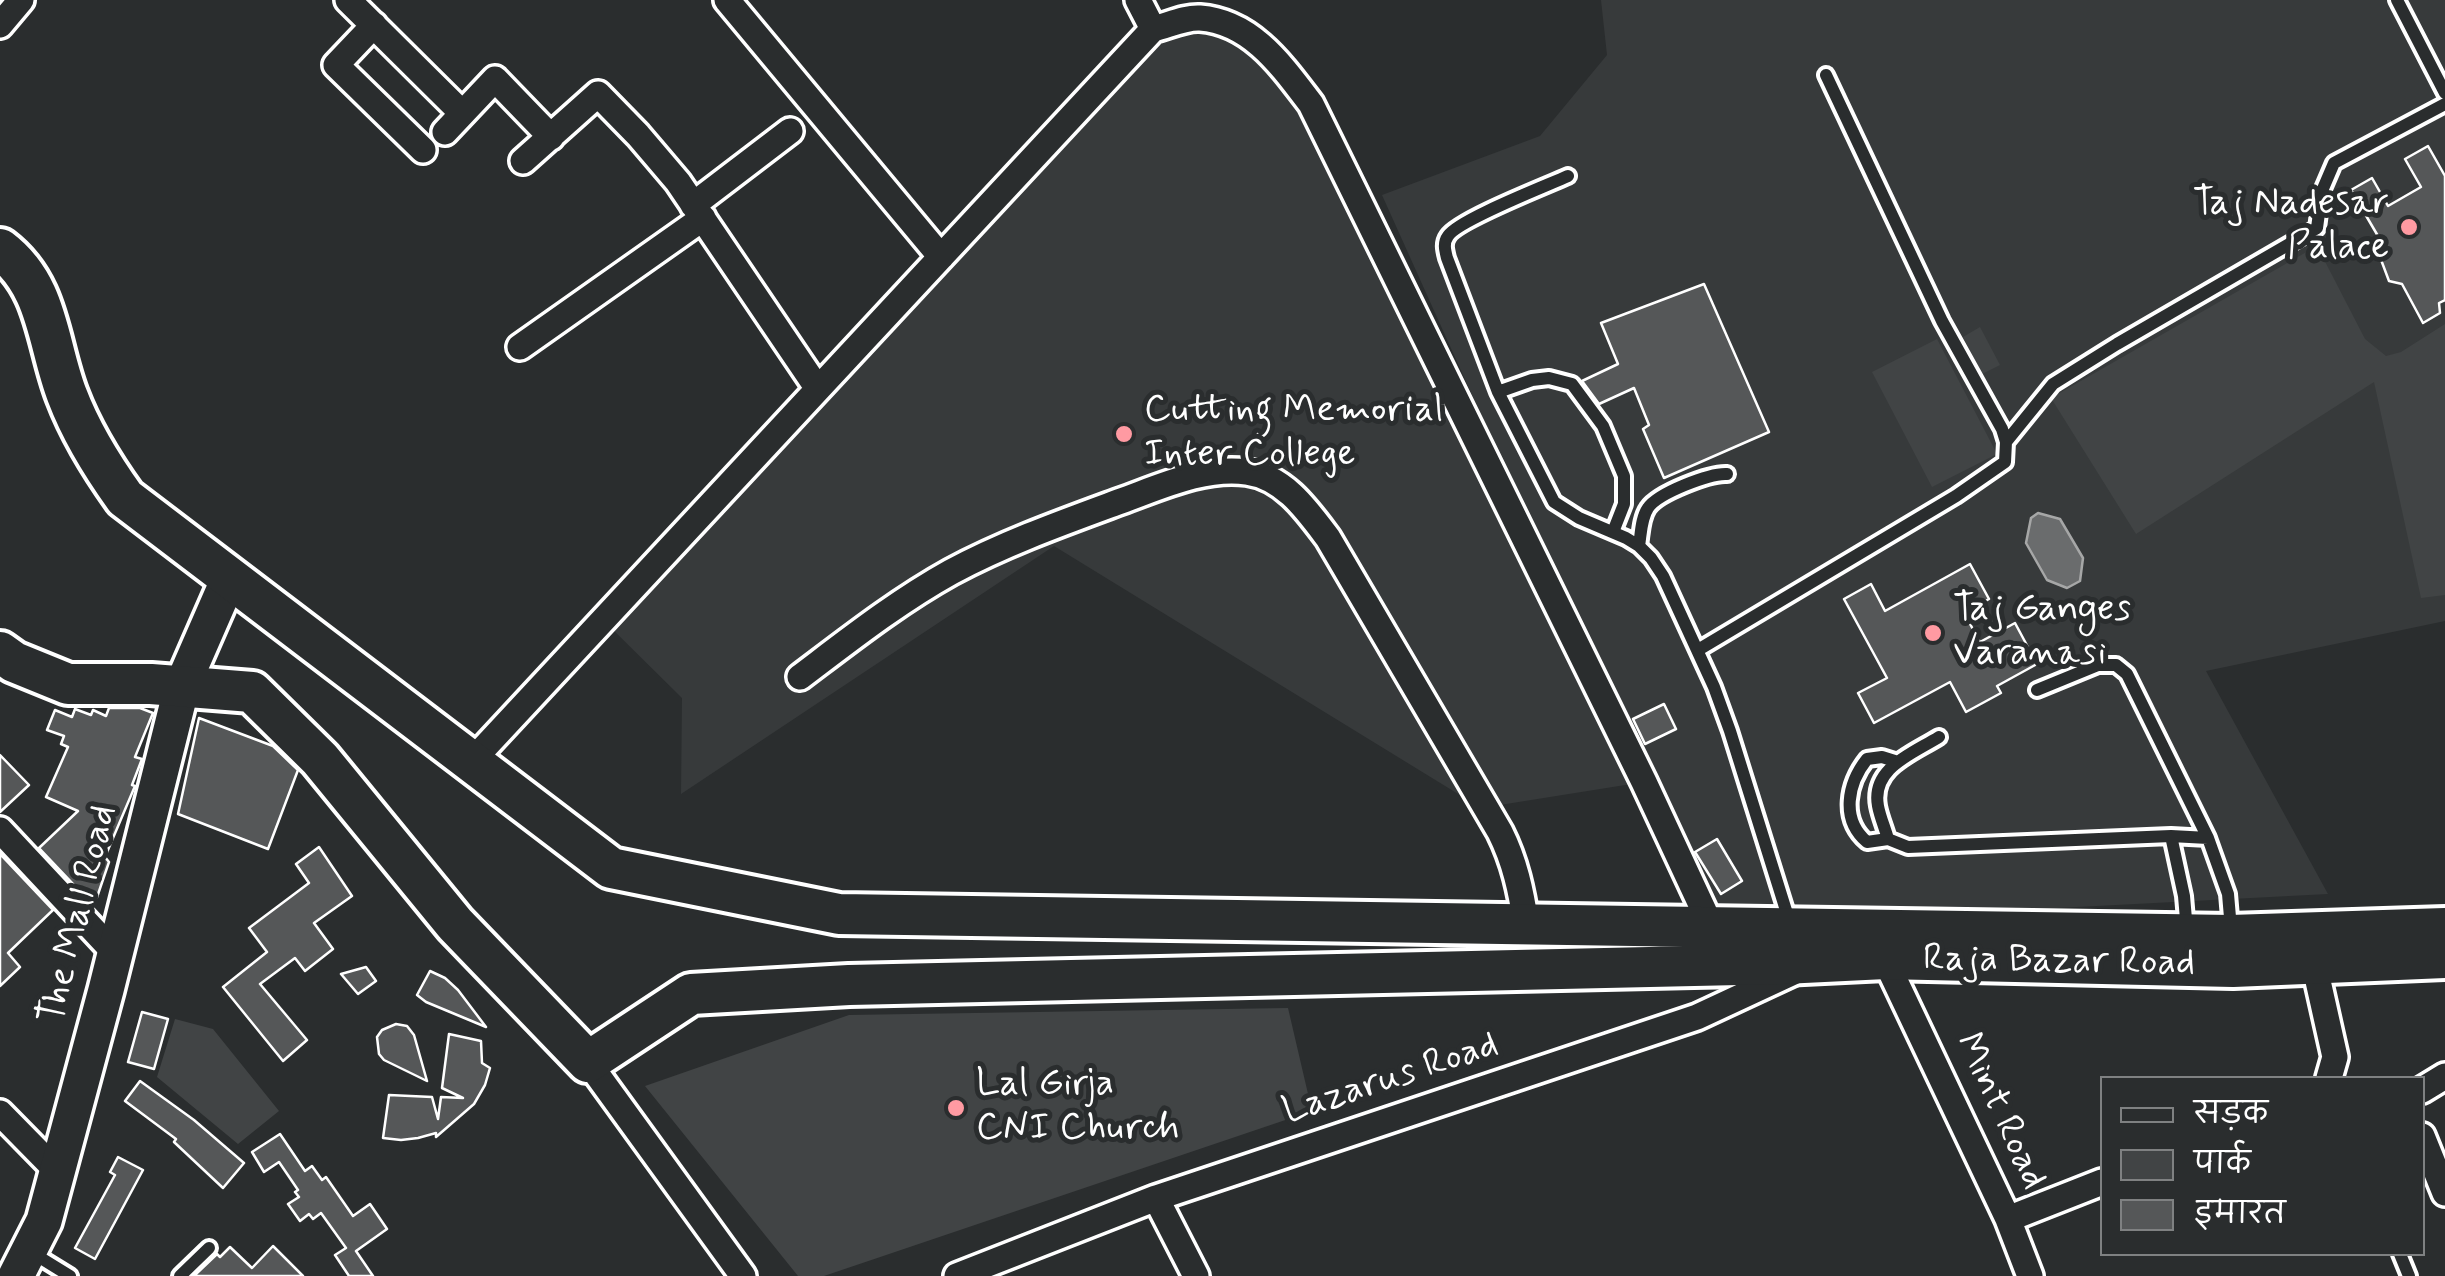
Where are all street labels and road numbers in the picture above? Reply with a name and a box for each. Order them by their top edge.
street label: The Mall Road [31,801,129,1029]
street label: Raja Bazar Road [1923,938,2195,988]
street label: Lazarus Road [1278,1024,1504,1136]
street label: Mint Road [1943,1027,2055,1197]

